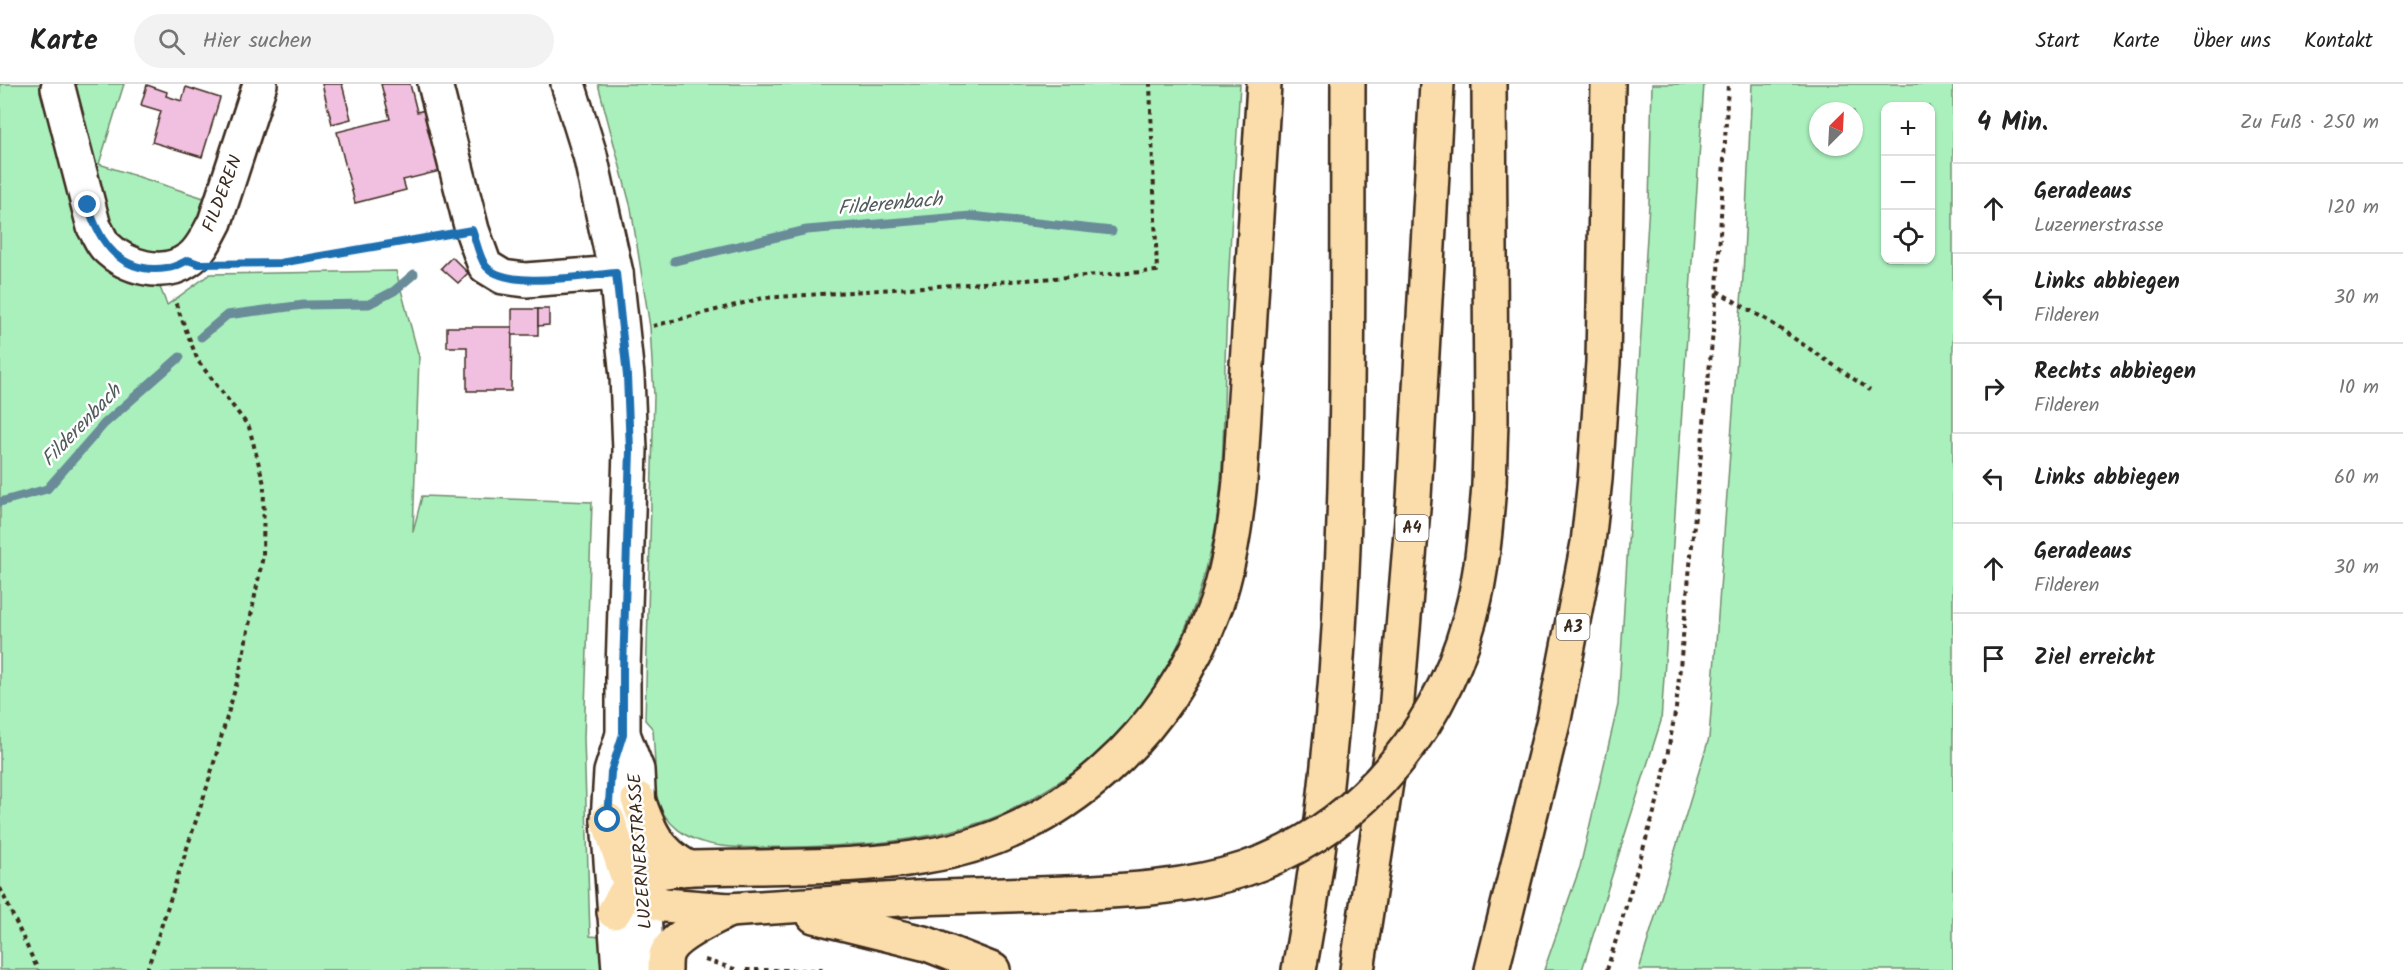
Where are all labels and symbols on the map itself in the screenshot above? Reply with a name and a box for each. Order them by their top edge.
north arrow [1809,102,1863,156]
street label: FILDEREN [195,151,251,237]
water label: Filderenbach [836,184,946,226]
route end [74,191,100,217]
water label: Filderenbach [34,376,132,475]
road number: A4 [1396,515,1428,541]
road number: A3 [1556,614,1590,640]
street label: LUZERNERSTRASSE [621,772,661,930]
route start [594,806,620,832]

